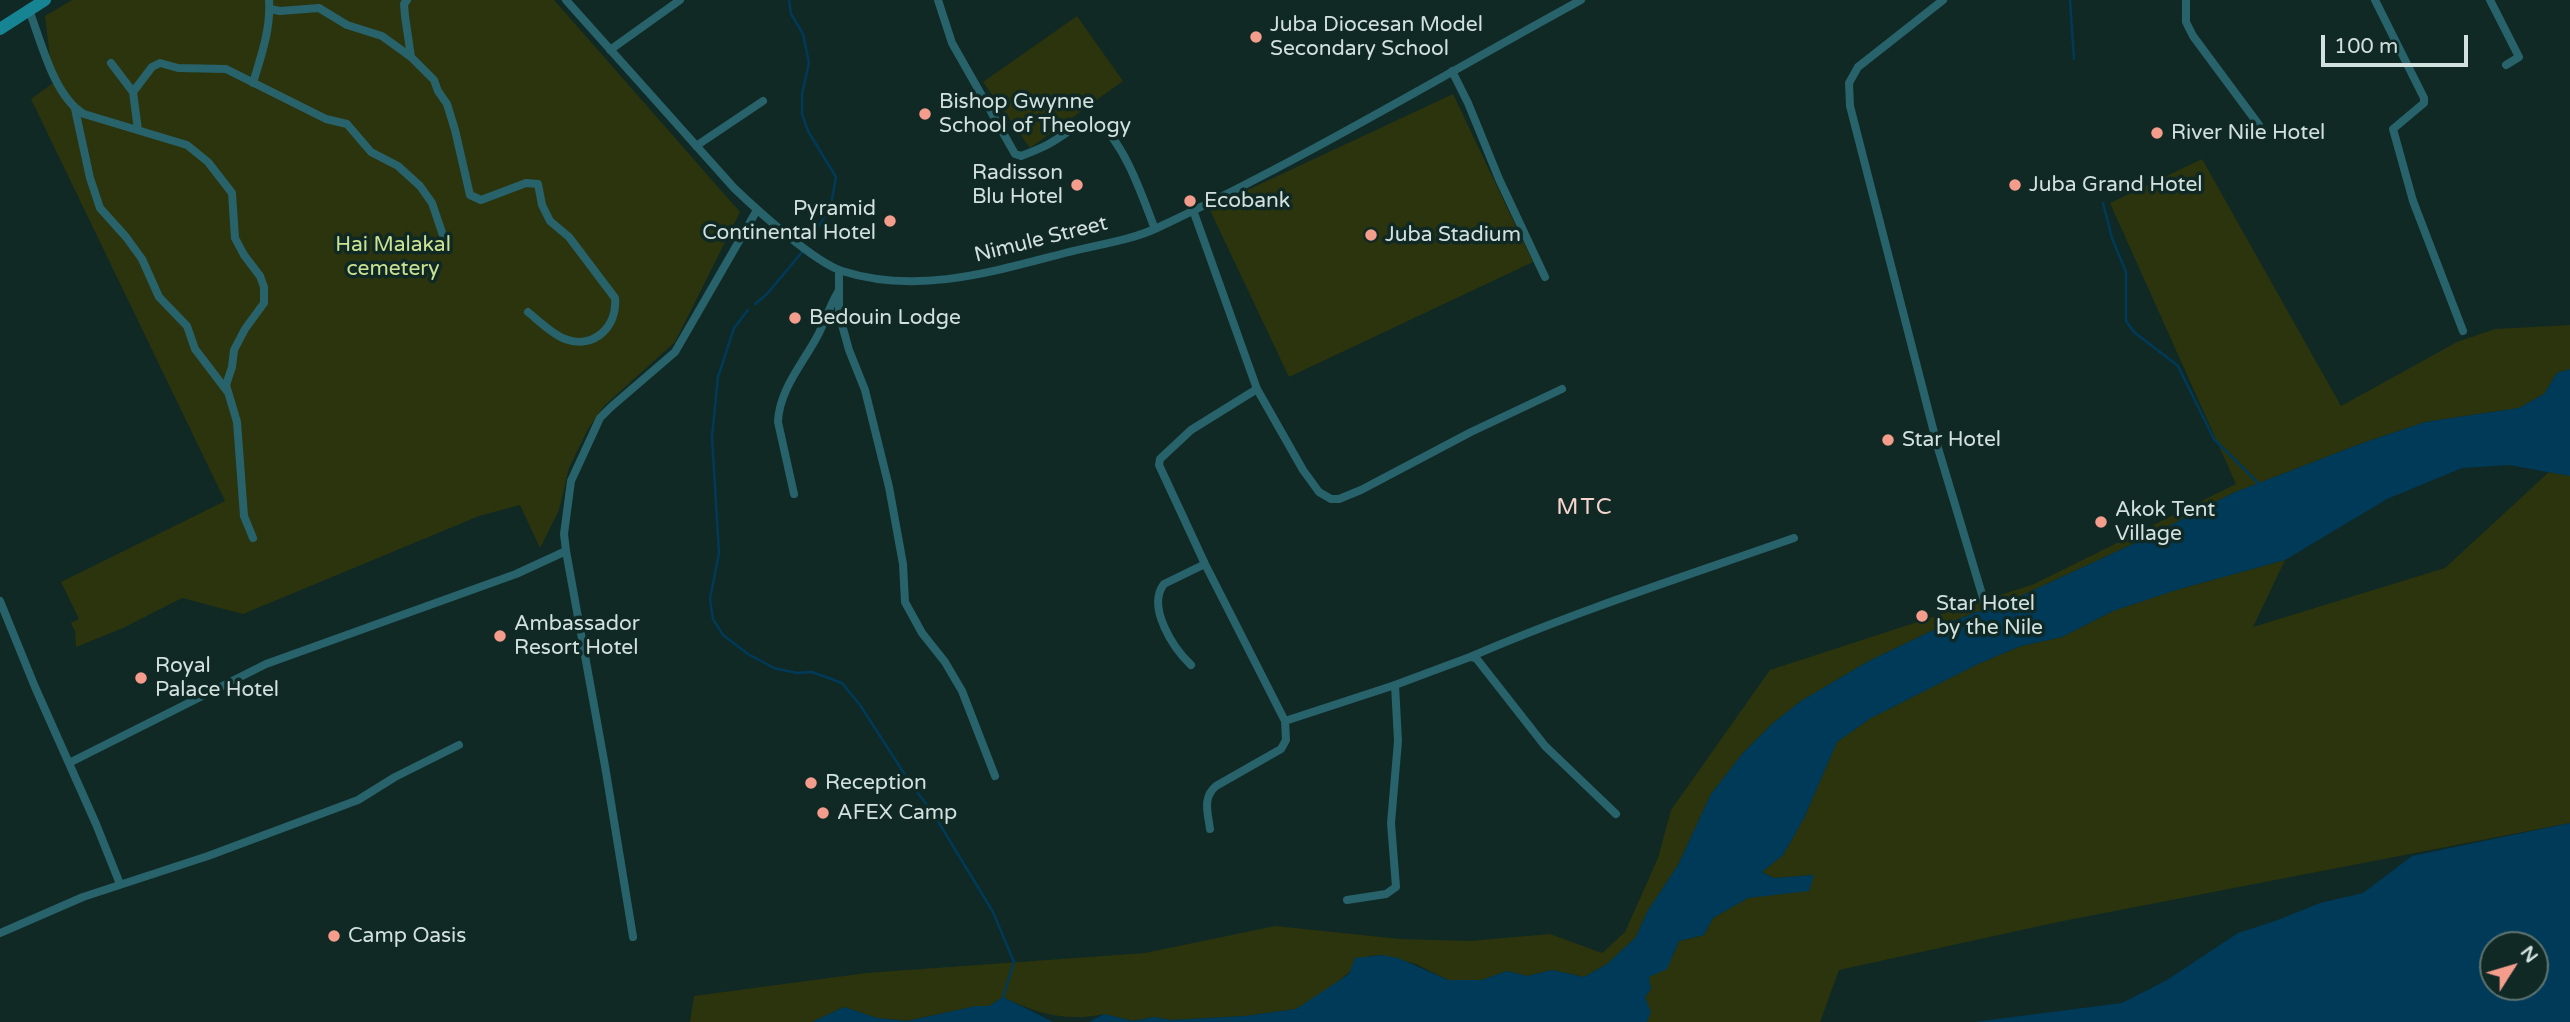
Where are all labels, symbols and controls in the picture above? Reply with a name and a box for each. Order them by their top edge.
place label: Juba Diocesan Model Secondary School [1270,12,1483,62]
scale bar [2325,21,2472,65]
marker: Juba Diocesan Model Secondary School [1248,29,1264,45]
text: 100 m [2334,34,2398,59]
place label: Bishop Gwynne School of Theology [939,89,1131,139]
marker: Bishop Gwynne School of Theology [917,106,933,122]
place label: River Nile Hotel [2171,120,2325,146]
marker: River Nile Hotel [2149,125,2165,141]
place label: Radisson Blu Hotel [972,160,1063,210]
place label: Juba Grand Hotel [2029,172,2203,198]
marker: Radisson Blu Hotel [1069,177,1085,193]
marker: Juba Grand Hotel [2007,177,2023,193]
place label: Ecobank [1204,188,1290,214]
marker: Ecobank [1182,193,1198,209]
place label: Pyramid Continental Hotel [702,196,876,246]
street label: Nimule Street [972,211,1110,269]
marker: Pyramid Continental Hotel [882,213,898,229]
place label: Juba Stadium [1385,222,1521,248]
marker: Juba Stadium [1363,227,1379,243]
park label: Hai Malakal cemetery [335,232,451,282]
place label: Bedouin Lodge [809,305,961,331]
marker: Bedouin Lodge [787,310,803,326]
place label: Star Hotel [1902,427,2001,453]
marker: Star Hotel [1880,432,1896,448]
district label: MTC [1557,494,1613,522]
place label: Akok Tent Village [2115,497,2215,547]
marker: Akok Tent Village [2093,514,2109,530]
place label: Star Hotel by the Nile [1936,591,2043,641]
marker: Star Hotel by the Nile [1914,608,1930,624]
place label: Ambassador Resort Hotel [514,611,640,661]
marker: Ambassador Resort Hotel [492,628,508,644]
place label: Royal Palace Hotel [155,653,279,703]
marker: Royal Palace Hotel [133,670,149,686]
place label: Reception [825,770,927,796]
marker: Reception [803,775,819,791]
place label: AFEX Camp [837,800,957,826]
marker: AFEX Camp [815,805,831,821]
place label: Camp Oasis [348,923,466,949]
marker: Camp Oasis [326,928,342,944]
north arrow [2479,931,2549,1001]
text: N [2516,942,2543,967]

